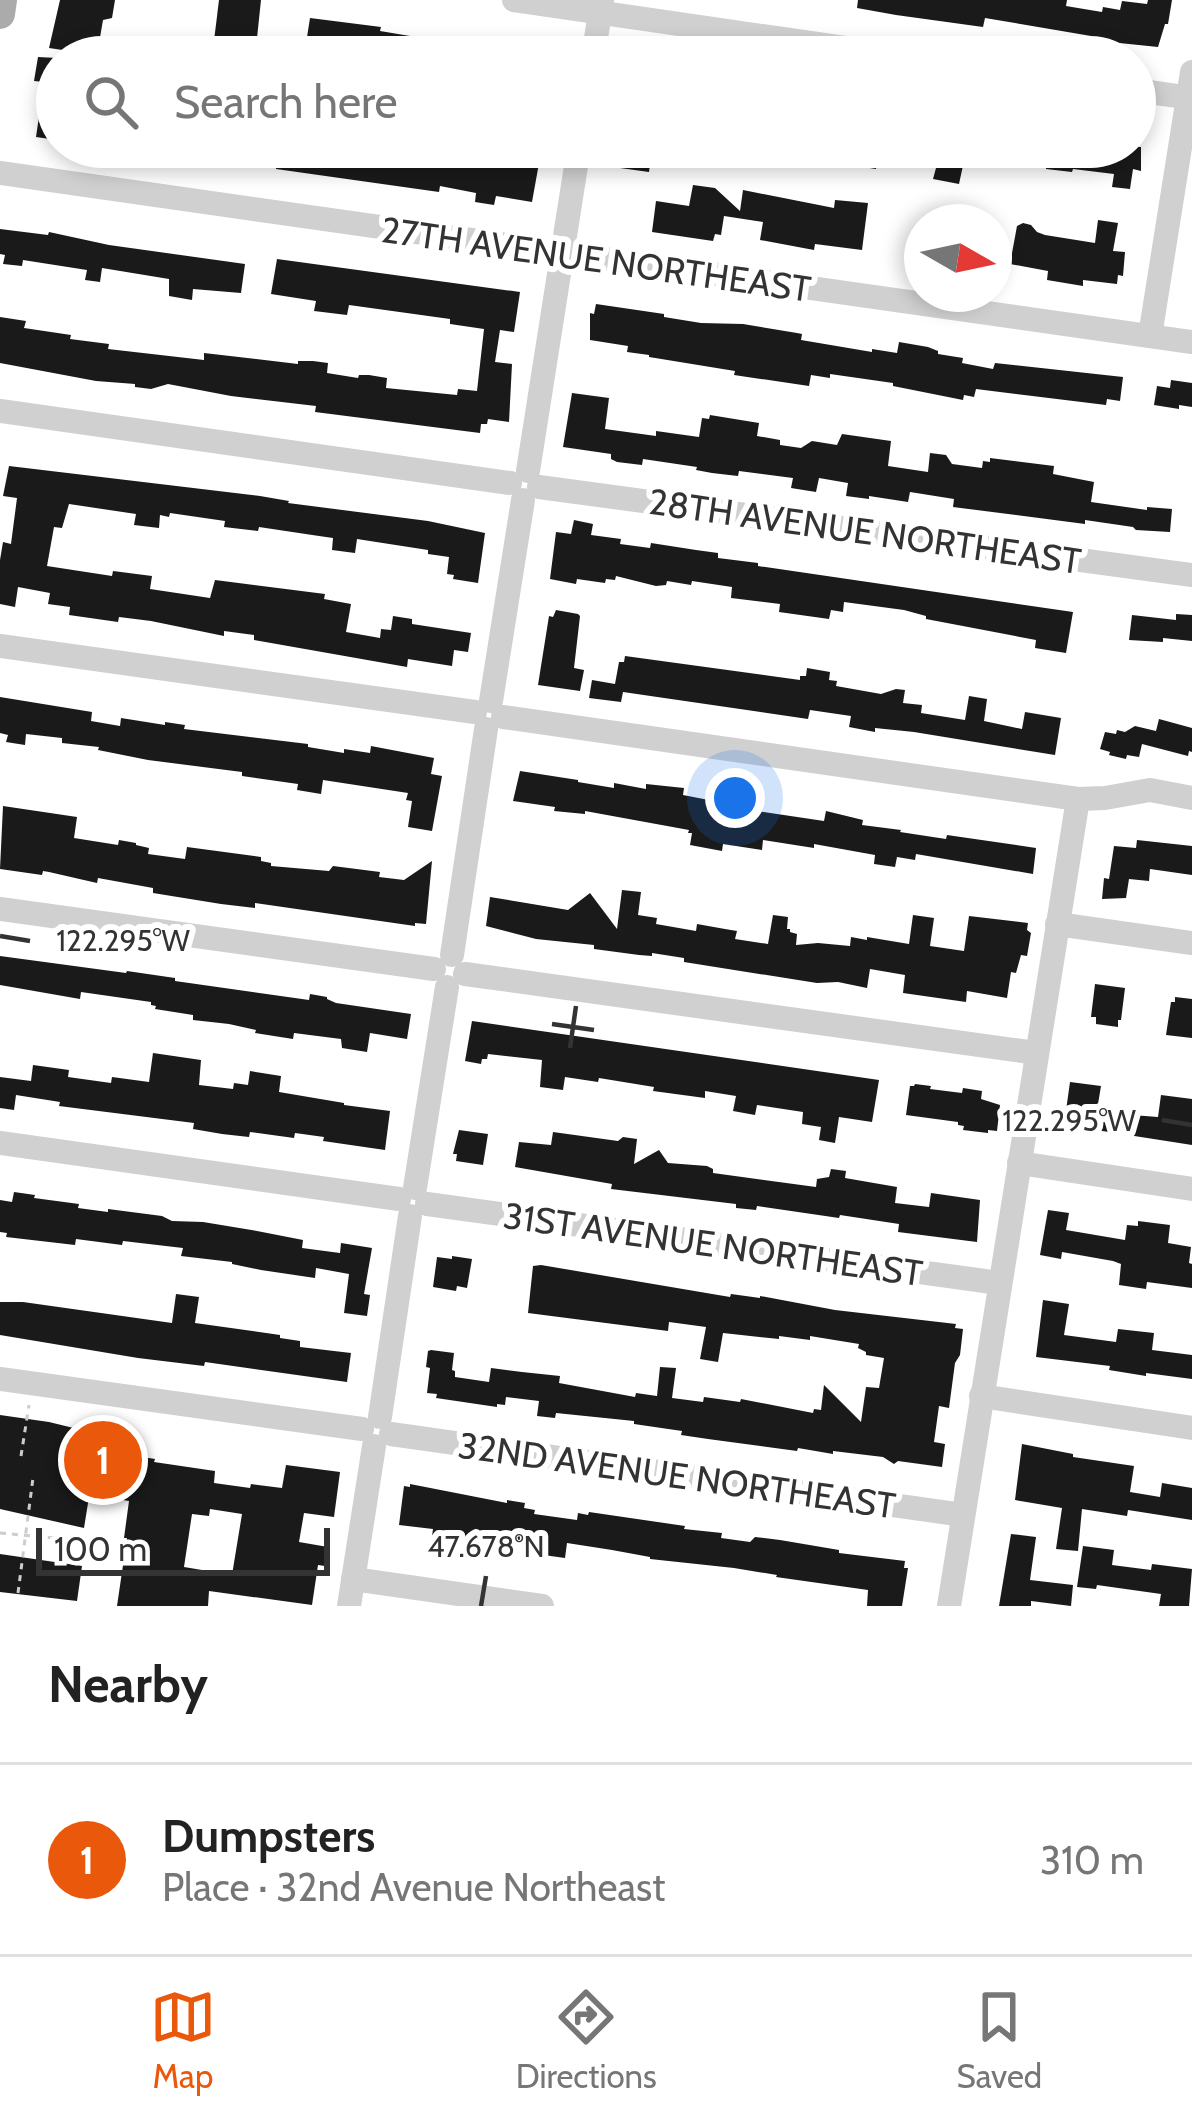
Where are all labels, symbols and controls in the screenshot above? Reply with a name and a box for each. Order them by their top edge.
search box [36,36,1156,168]
icon: search [78,69,144,135]
text: Search here [174,75,398,129]
north arrow [904,204,1012,312]
street label: 27TH AVENUE NORTHEAST [378,207,814,311]
street label: 28TH AVENUE NORTHEAST [646,479,1084,583]
your location [705,768,765,828]
text: 122.295°W [56,922,190,959]
text: 122.295°W [1002,1102,1136,1139]
street label: 31ST AVENUE NORTHEAST [501,1193,925,1295]
pin: 1 [64,1415,142,1505]
street label: 32ND AVENUE NORTHEAST [456,1423,898,1527]
scale bar [36,1522,330,1575]
text: 47.678°N [427,1528,545,1565]
text: 100 m [54,1529,147,1569]
text: Nearby [48,1653,208,1715]
text: Dumpsters [162,1809,375,1863]
text: 1 [80,1836,94,1884]
text: 310 m [1040,1836,1144,1884]
text: Place · 32nd Avenue Northeast [162,1863,665,1911]
tab: Map [150,1984,216,2096]
tab: Directions [516,1984,657,2096]
tab: Saved [956,1984,1042,2096]

